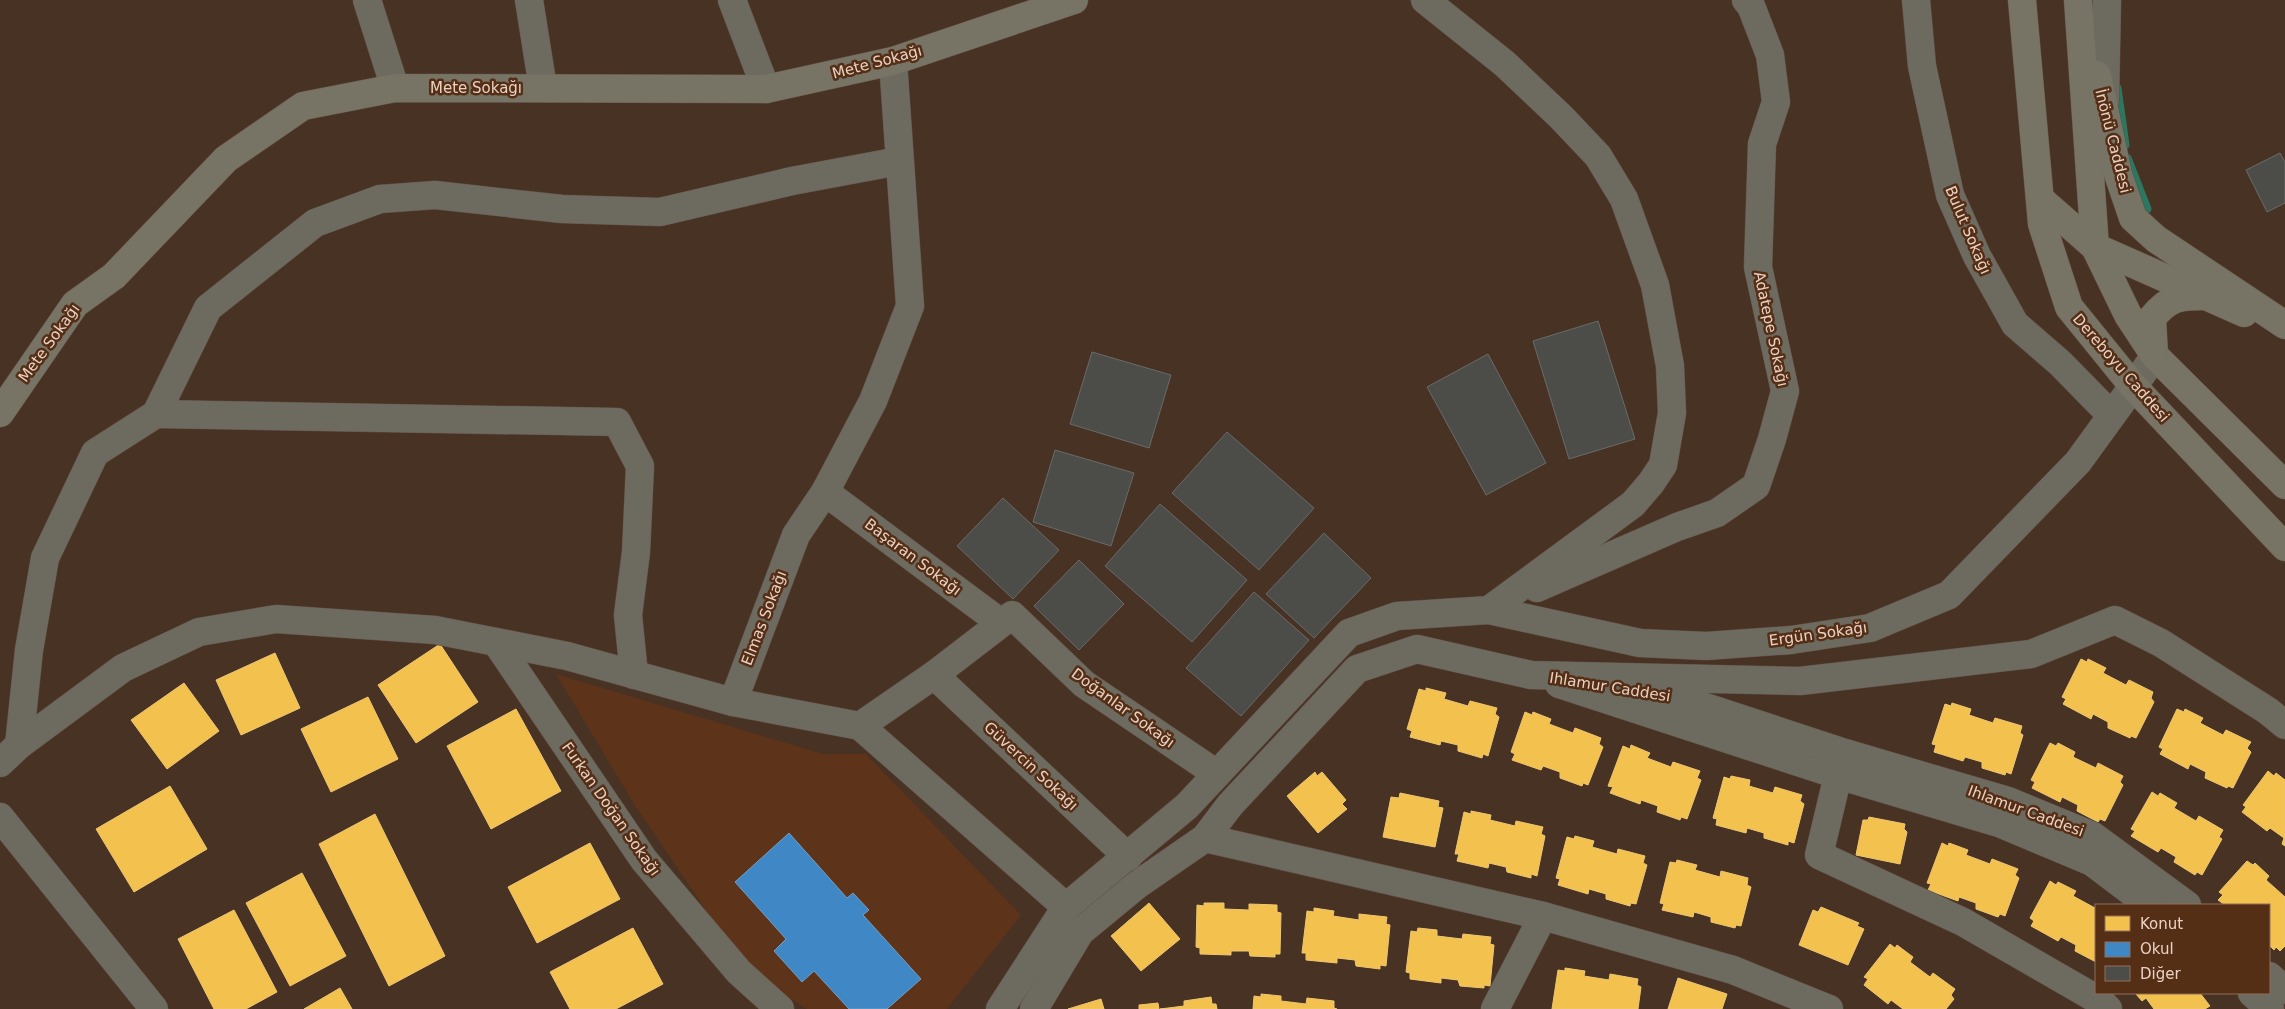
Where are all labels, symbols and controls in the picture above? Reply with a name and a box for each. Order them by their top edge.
street label: Mete Sokağı [830,41,924,83]
street label: Mete Sokağı [430,79,522,97]
street label: İnönü Caddesi [2091,87,2136,195]
street label: Bulut Sokağı [1941,183,1995,277]
street label: Adatepe Sokağı [1750,270,1792,388]
street label: Mete Sokağı [15,300,83,386]
street label: Dereboyu Caddesi [2069,310,2173,426]
street label: Başaran Sokağı [861,515,965,599]
street label: Elmas Sokağı [738,568,790,668]
street label: Ergün Sokağı [1768,618,1868,650]
street label: Doğanlar Sokağı [1068,664,1178,752]
street label: Ihlamur Caddesi [1548,669,1672,705]
street label: Güvercin Sokağı [980,718,1082,814]
street label: Furkan Doğan Sokağı [558,739,664,879]
street label: Ihlamur Caddesi [1965,782,2087,840]
legend [2095,904,2270,994]
text: Konut [2140,915,2183,933]
text: Okul [2140,940,2174,958]
text: Diğer [2140,965,2181,983]

